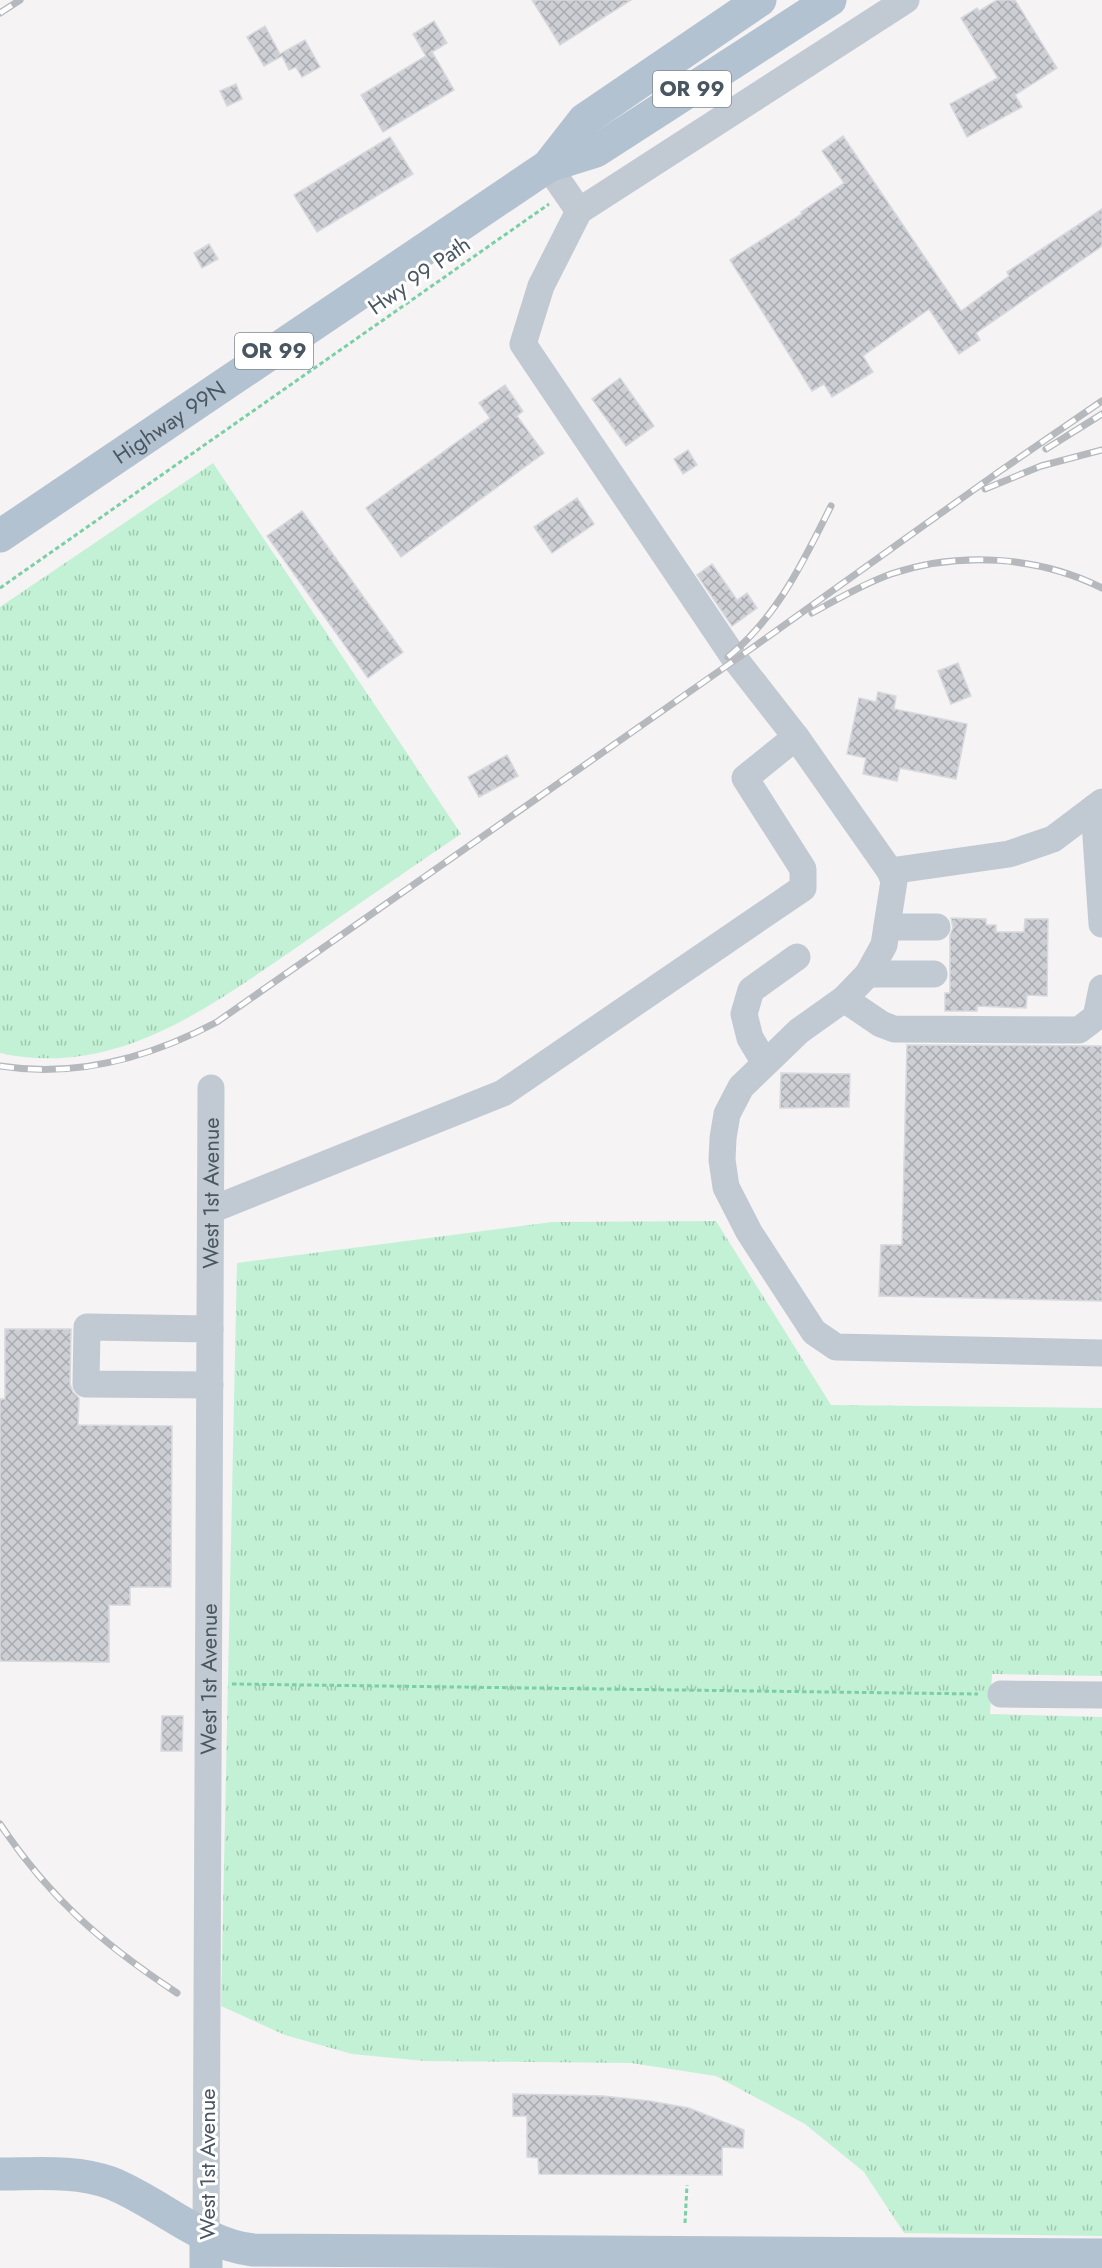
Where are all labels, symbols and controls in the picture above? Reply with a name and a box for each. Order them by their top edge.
road number: OR 99 [653,71,731,107]
street label: Hwy 99 Path [361,228,477,322]
road number: OR 99 [235,333,313,369]
street label: Highway 99N [106,372,232,471]
street label: West 1st Avenue [194,1117,227,1269]
street label: West 1st Avenue [192,1603,225,1755]
street label: West 1st Avenue [191,2088,223,2240]

